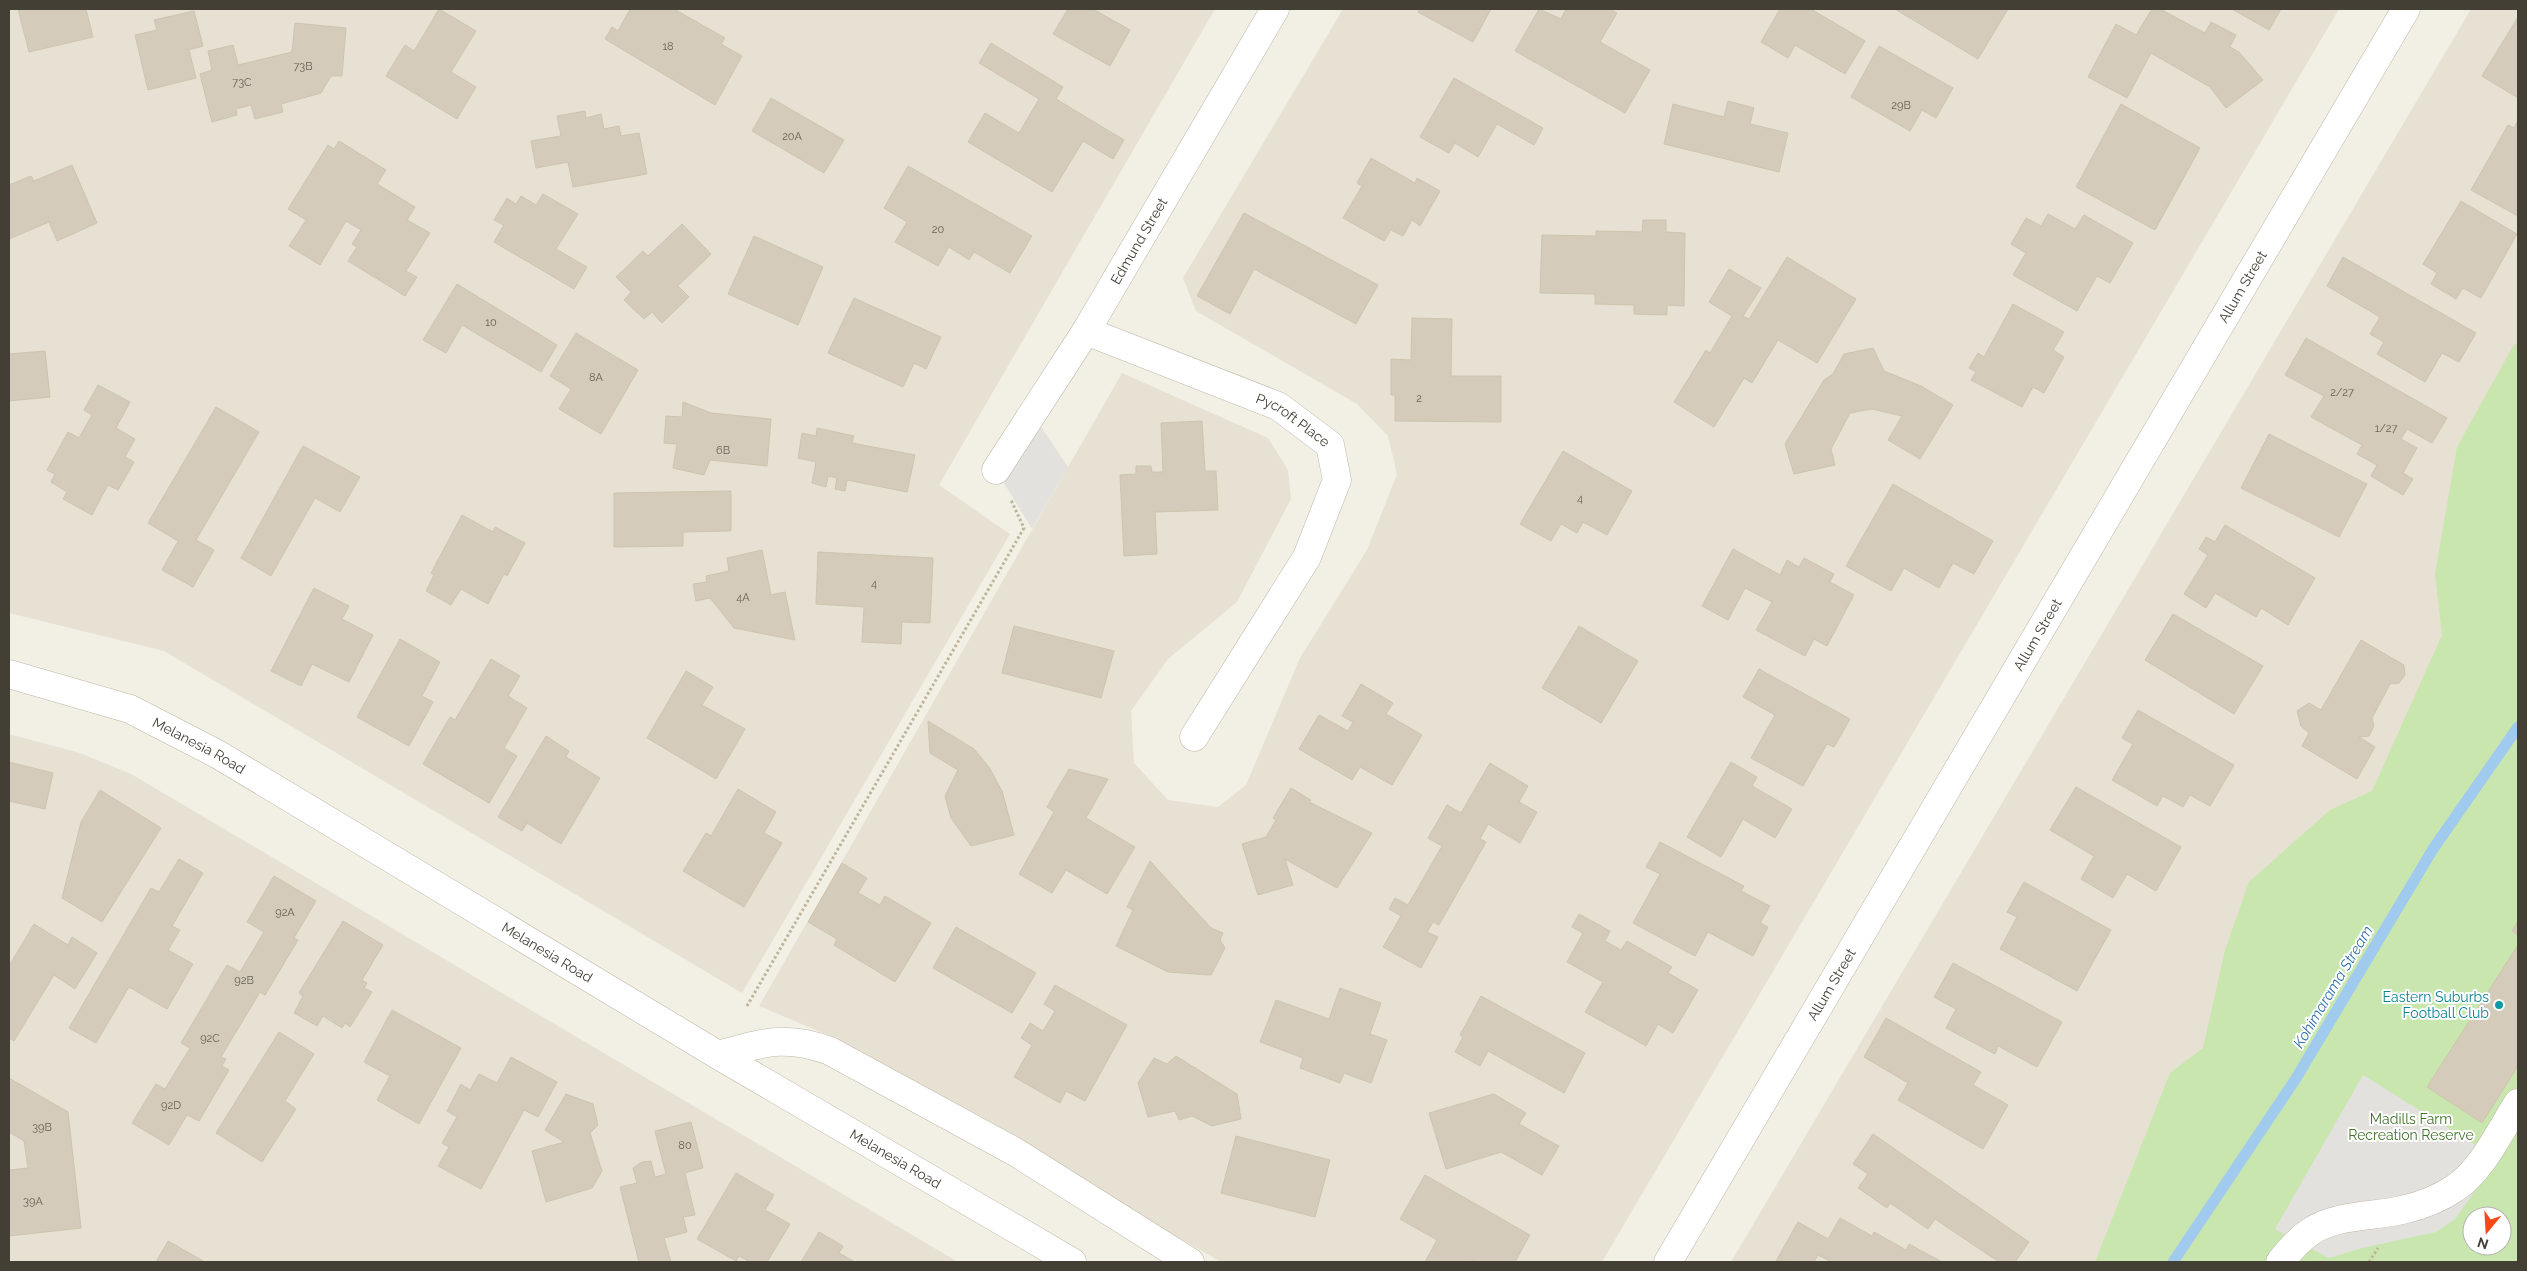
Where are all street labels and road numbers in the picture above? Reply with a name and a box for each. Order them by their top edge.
street label: Edmund Street [1107,195,1171,287]
street label: Allum Street [2215,248,2270,325]
street label: Pycroft Place [1254,390,1333,450]
street label: Allum Street [2010,596,2065,674]
street label: Melanesia Road [150,714,248,777]
street label: Melanesia Road [499,919,595,986]
street label: Allum Street [1804,945,1859,1023]
street label: Melanesia Road [847,1126,944,1192]

